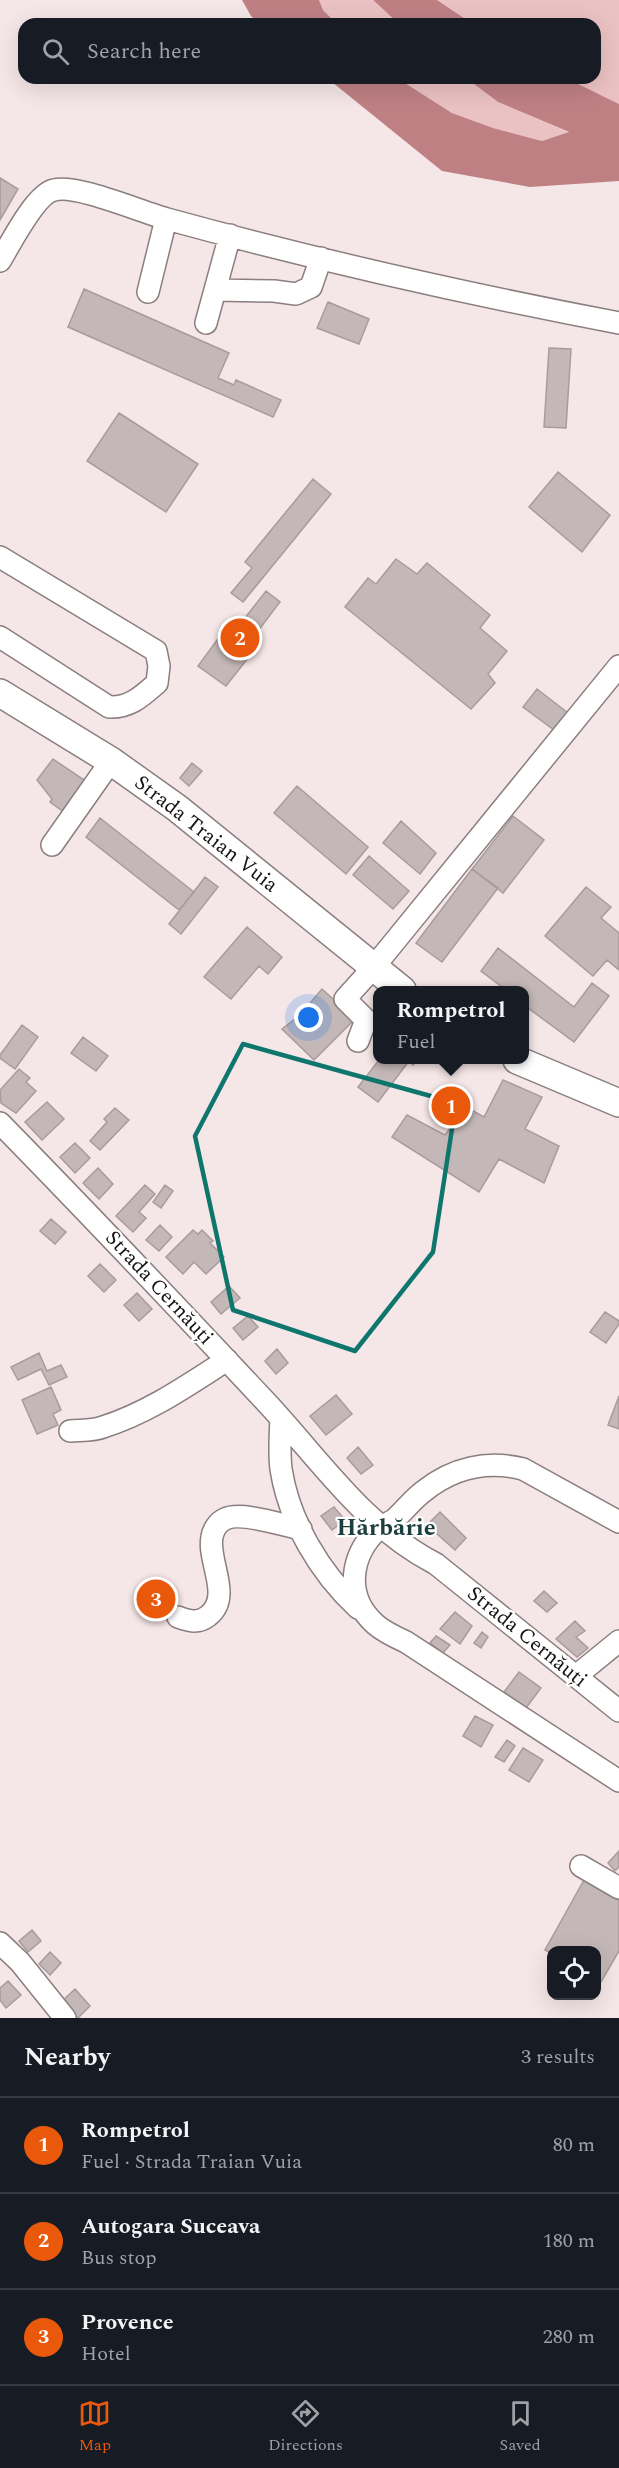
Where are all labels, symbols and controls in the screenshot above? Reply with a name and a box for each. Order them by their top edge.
search box [18,18,601,84]
icon: search [39,35,72,68]
text: Search here [87,35,201,68]
pin: 2 [220,616,260,660]
street label: Strada Traian Vuia [127,767,286,901]
popup [373,986,529,1064]
text: Rompetrol [396,994,506,1027]
your location [294,1003,323,1032]
text: Fuel [396,1027,435,1057]
pin: 1 [432,1084,470,1128]
street label: Strada Cernăuți [97,1223,221,1353]
district label: Hărbărie [336,1510,436,1546]
pin: 3 [136,1576,176,1622]
street label: Strada Cernăuți [460,1578,594,1696]
map controls [547,1946,601,2000]
button: locate [547,1946,601,2000]
text: Nearby [24,2037,110,2077]
text: 3 results [521,2042,595,2072]
text: Rompetrol [81,2114,190,2147]
text: 1 [38,2130,49,2160]
text: 80 m [553,2130,595,2160]
text: Fuel · Strada Traian Vuia [81,2147,302,2177]
text: Autogara Suceava [81,2210,260,2243]
text: 2 [38,2226,49,2256]
text: 180 m [543,2226,595,2256]
text: Bus stop [81,2243,157,2273]
text: Provence [81,2306,174,2339]
text: 3 [38,2322,49,2352]
text: 280 m [543,2322,595,2352]
text: Hotel [81,2339,131,2369]
tab: Map [78,2397,111,2457]
tab: Directions [268,2397,343,2457]
tab: Saved [500,2397,541,2457]

